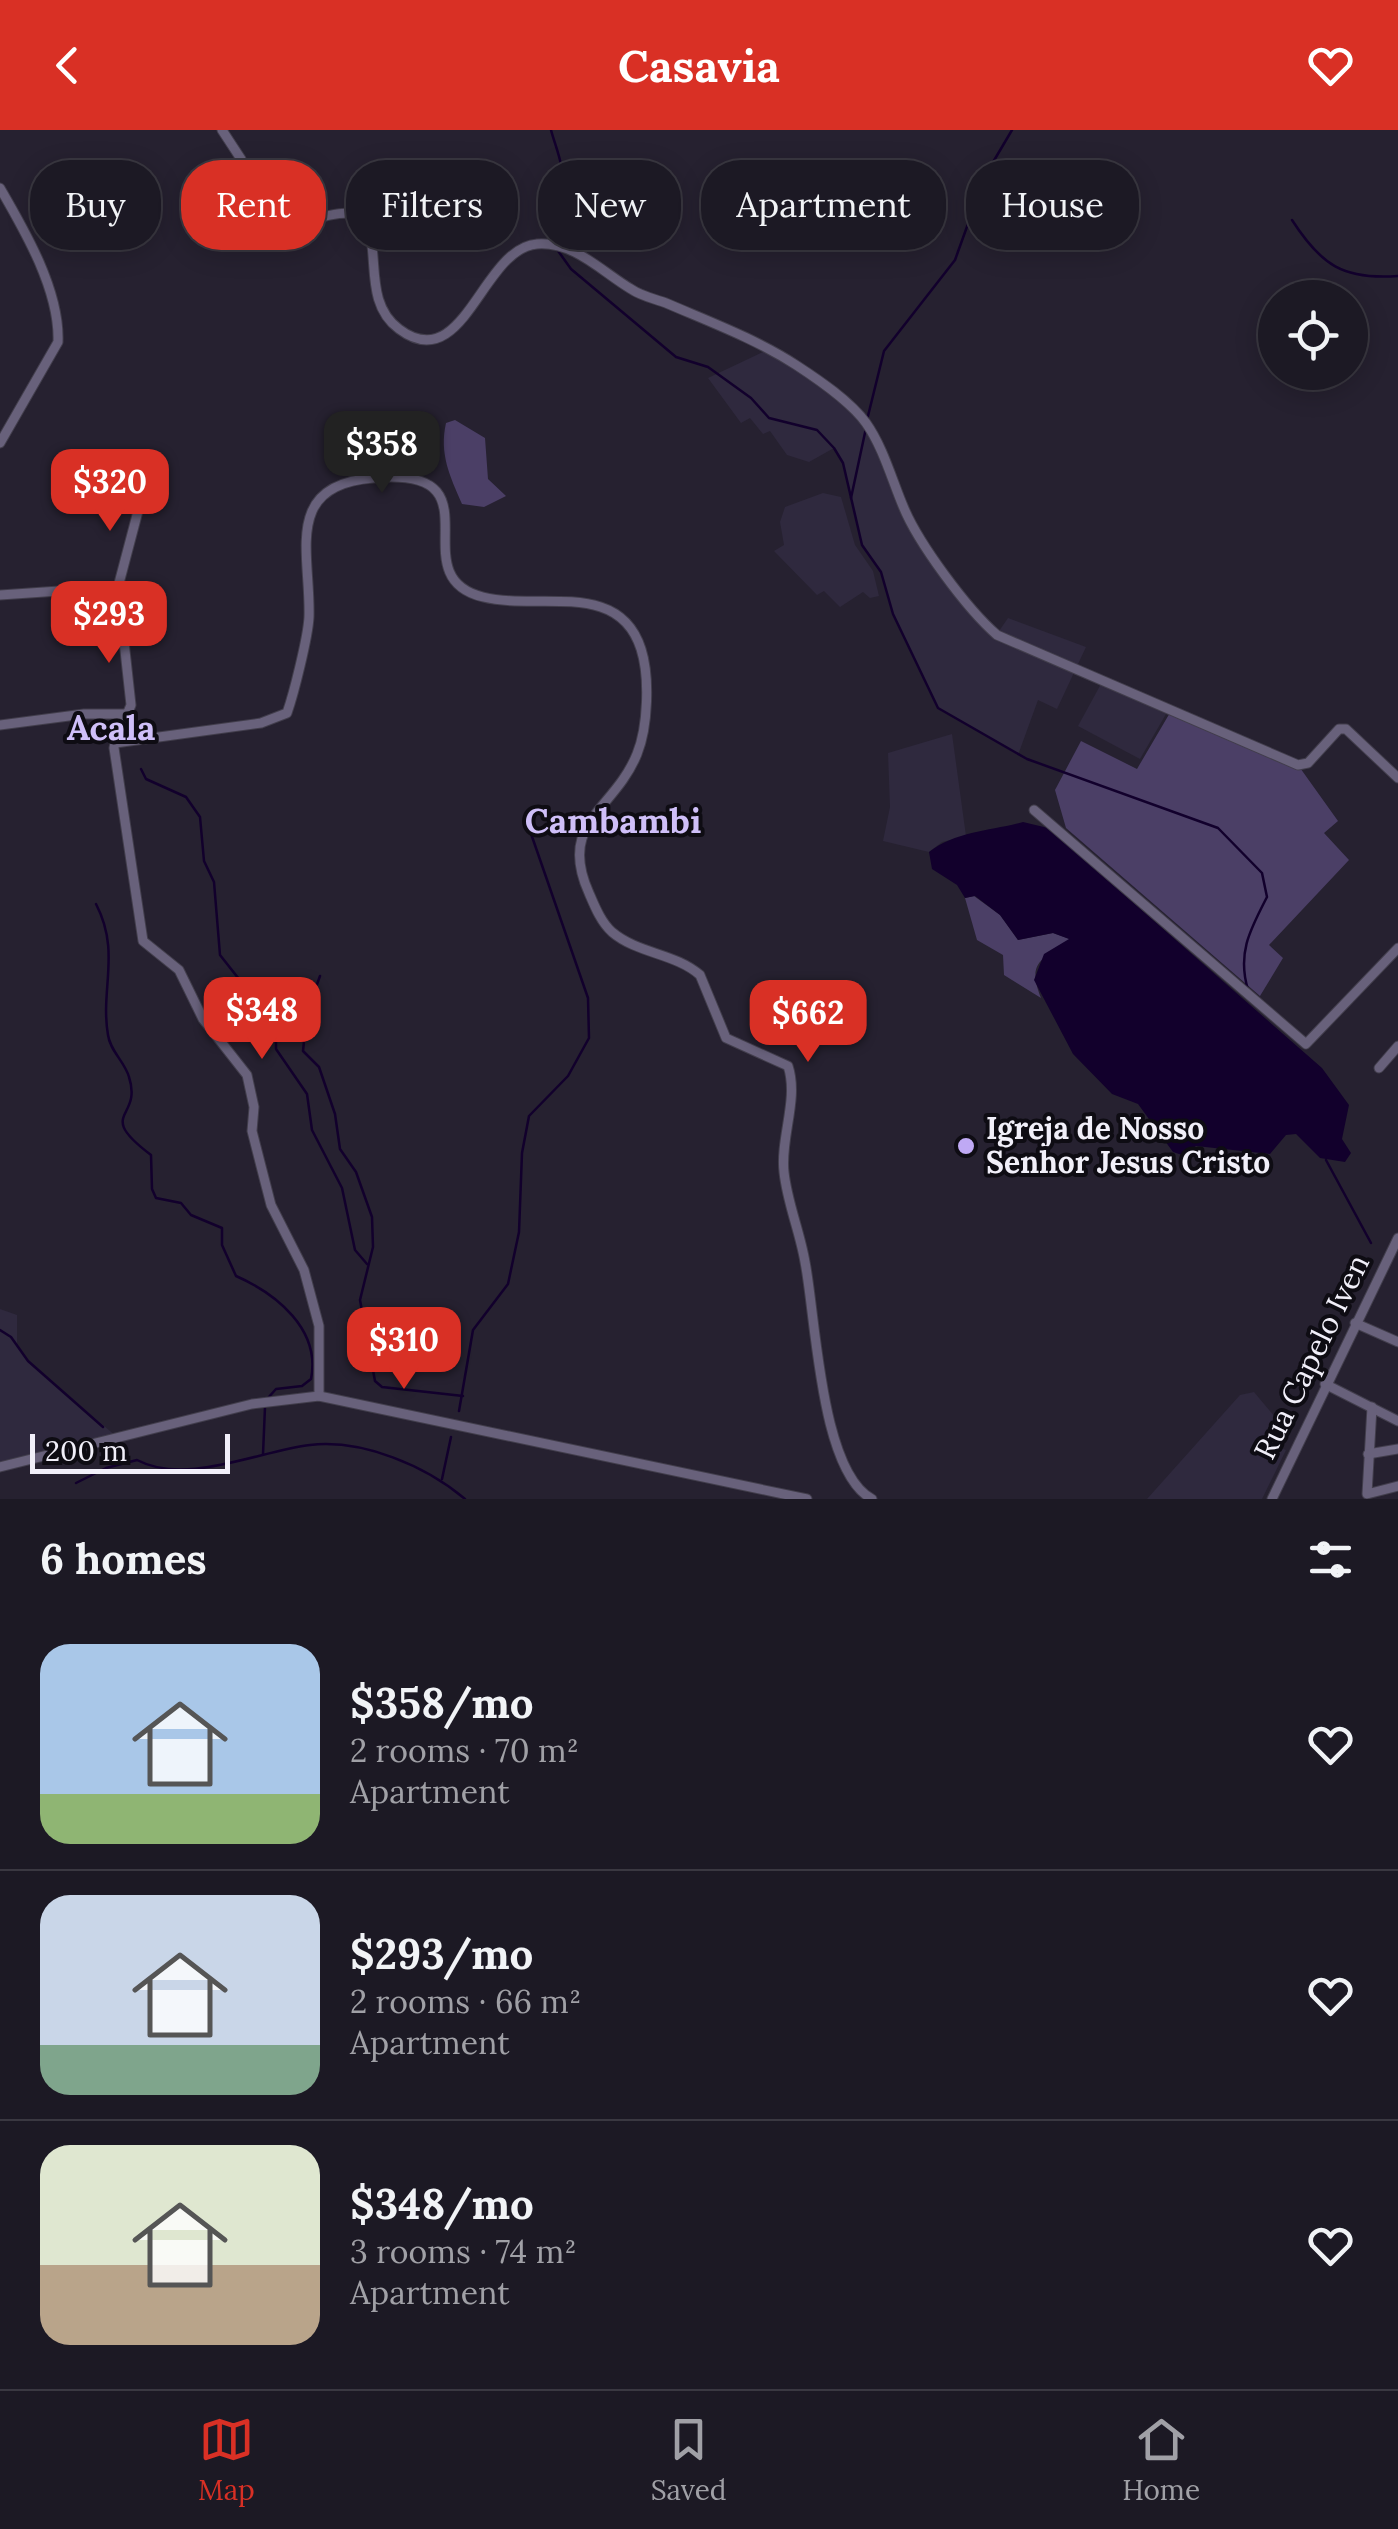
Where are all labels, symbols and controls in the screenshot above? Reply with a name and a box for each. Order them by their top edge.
text: Casavia [618,37,780,94]
icon: back [40,38,95,93]
icon: heart [1303,38,1358,93]
chip: Buy [30,160,161,250]
chip: Rent [181,160,326,250]
chip: Filters [346,160,518,250]
chip: New [538,160,681,250]
chip: Apartment [701,160,946,250]
chip: House [966,160,1139,250]
map controls [1258,280,1368,390]
button: locate [1258,280,1368,390]
pin: $358 [323,411,441,496]
text: $358 [346,423,418,464]
pin: $320 [51,449,169,534]
text: $320 [73,461,147,502]
pin: $293 [50,581,168,666]
text: $293 [73,593,145,634]
district label: Acala [67,705,155,750]
district label: Cambambi [525,798,701,843]
pin: $348 [203,977,321,1062]
pin: $662 [749,980,867,1065]
text: $348 [226,989,298,1030]
text: $662 [772,992,844,1033]
place label: Igreja de Nosso Senhor Jesus Cristo [986,1109,1270,1181]
marker: Igreja de Nosso Senhor Jesus Cristo [955,1135,977,1157]
street label: Rua Capelo Iven [1245,1248,1377,1465]
pin: $310 [345,1307,463,1392]
text: $310 [369,1319,439,1360]
scale bar [30,1429,230,1474]
text: 200 m [45,1433,127,1469]
text: 6 homes [40,1532,207,1586]
icon: filters [1303,1532,1358,1587]
text: $358/mo [350,1676,534,1730]
icon: home [120,1684,240,1804]
icon: heart [1303,1717,1358,1772]
text: 2 rooms · 70 m² [350,1730,579,1771]
text: Apartment [350,1771,510,1812]
text: $293/mo [350,1927,533,1981]
icon: home [120,1935,240,2055]
icon: heart [1303,1968,1358,2023]
text: 2 rooms · 66 m² [350,1981,581,2022]
text: Apartment [350,2022,510,2063]
text: $348/mo [350,2177,534,2231]
icon: home [120,2185,240,2305]
icon: heart [1303,2218,1358,2273]
text: 3 rooms · 74 m² [350,2231,577,2272]
text: Apartment [350,2272,510,2313]
tab: Map [198,2412,255,2508]
tab: Saved [651,2412,726,2508]
tab: Home [1122,2412,1200,2508]

